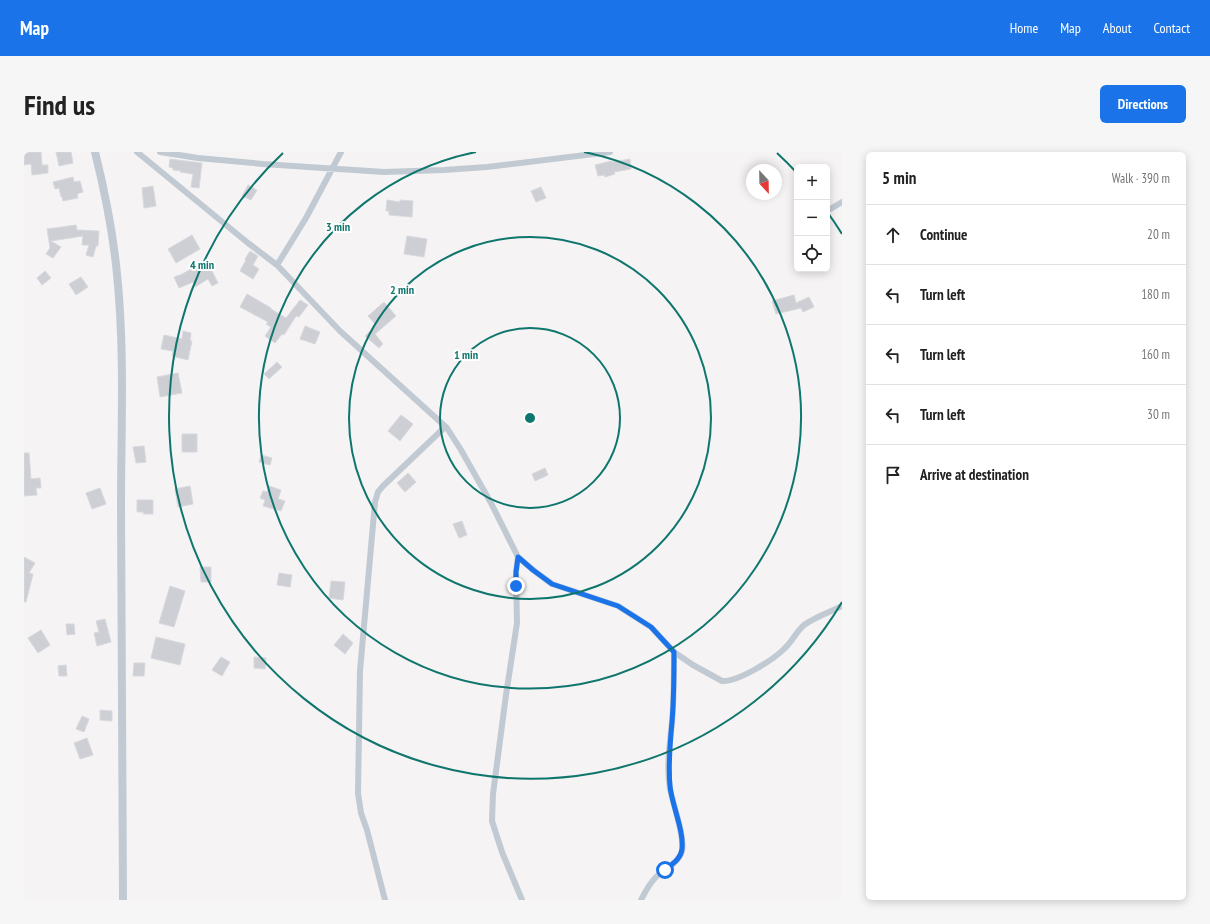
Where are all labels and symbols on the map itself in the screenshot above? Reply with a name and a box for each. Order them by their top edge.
north arrow [746,164,782,200]
text: 3 min [326,219,350,234]
text: 4 min [190,257,214,272]
text: 2 min [390,282,414,297]
text: 1 min [454,347,478,362]
centre of rings [523,411,537,425]
route end [507,577,525,595]
route start [656,861,674,879]

